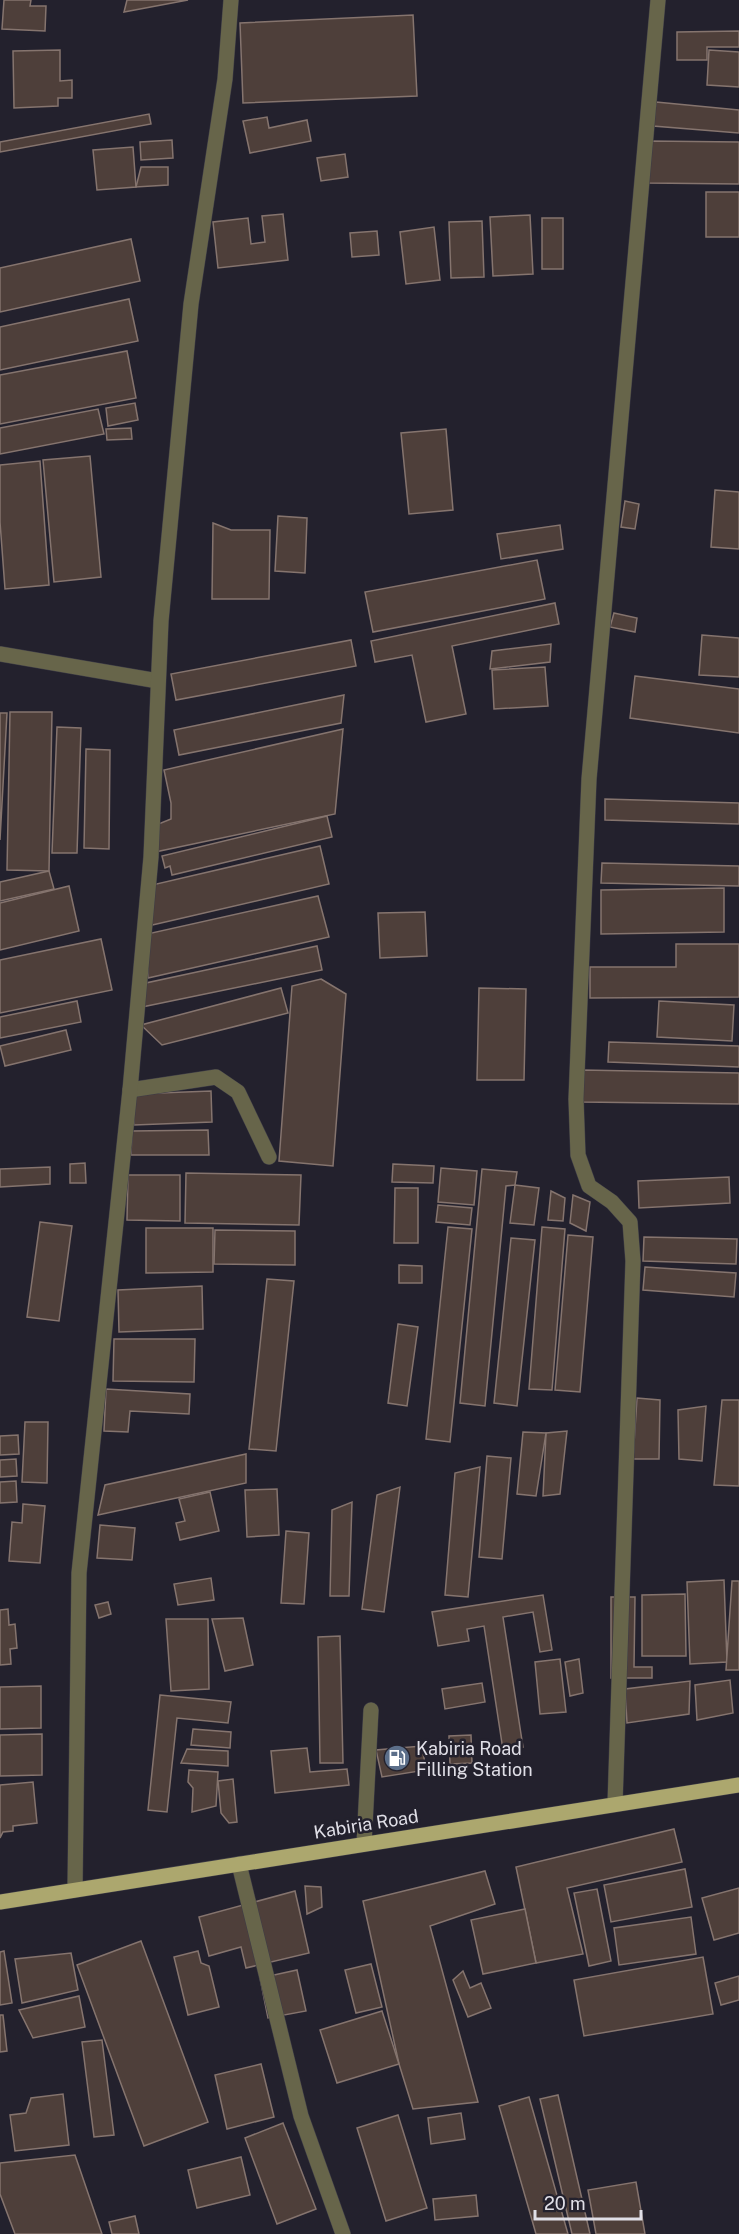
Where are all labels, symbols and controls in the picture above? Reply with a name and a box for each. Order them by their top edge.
place label: Kabiria Road Filling Station [416,1738,533,1780]
fuel station icon: Kabiria Road Filling Station [382,1743,412,1773]
street label: Kabiria Road [312,1805,420,1843]
scale bar [535,2183,642,2221]
text: 20 m [544,2193,586,2214]

